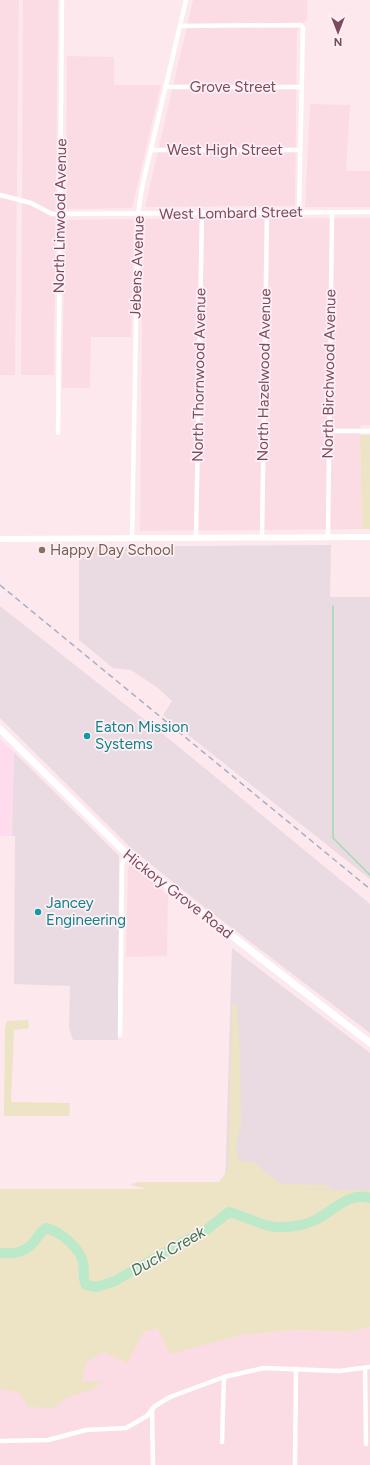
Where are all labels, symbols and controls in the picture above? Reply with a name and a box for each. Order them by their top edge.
north arrow [318,12,358,52]
text: N [334,35,342,48]
street label: Grove Street [190,78,277,96]
street label: North Linwood Avenue [50,138,70,294]
street label: West High Street [167,141,283,159]
street label: West Lombard Street [159,203,303,223]
street label: Jebens Avenue [126,215,148,319]
street label: North Thornwood Avenue [188,288,210,462]
street label: North Hazelwood Avenue [253,288,275,462]
street label: North Birchwood Avenue [319,289,339,459]
place label: Happy Day School [50,541,174,559]
marker: Happy Day School [37,545,47,555]
place label: Eaton Mission Systems [95,718,189,753]
marker: Eaton Mission Systems [82,731,92,741]
street label: Hickory Grove Road [120,846,236,942]
place label: Jancey Engineering [46,894,126,929]
marker: Jancey Engineering [33,907,43,917]
water label: Duck Creek [127,1222,210,1280]

